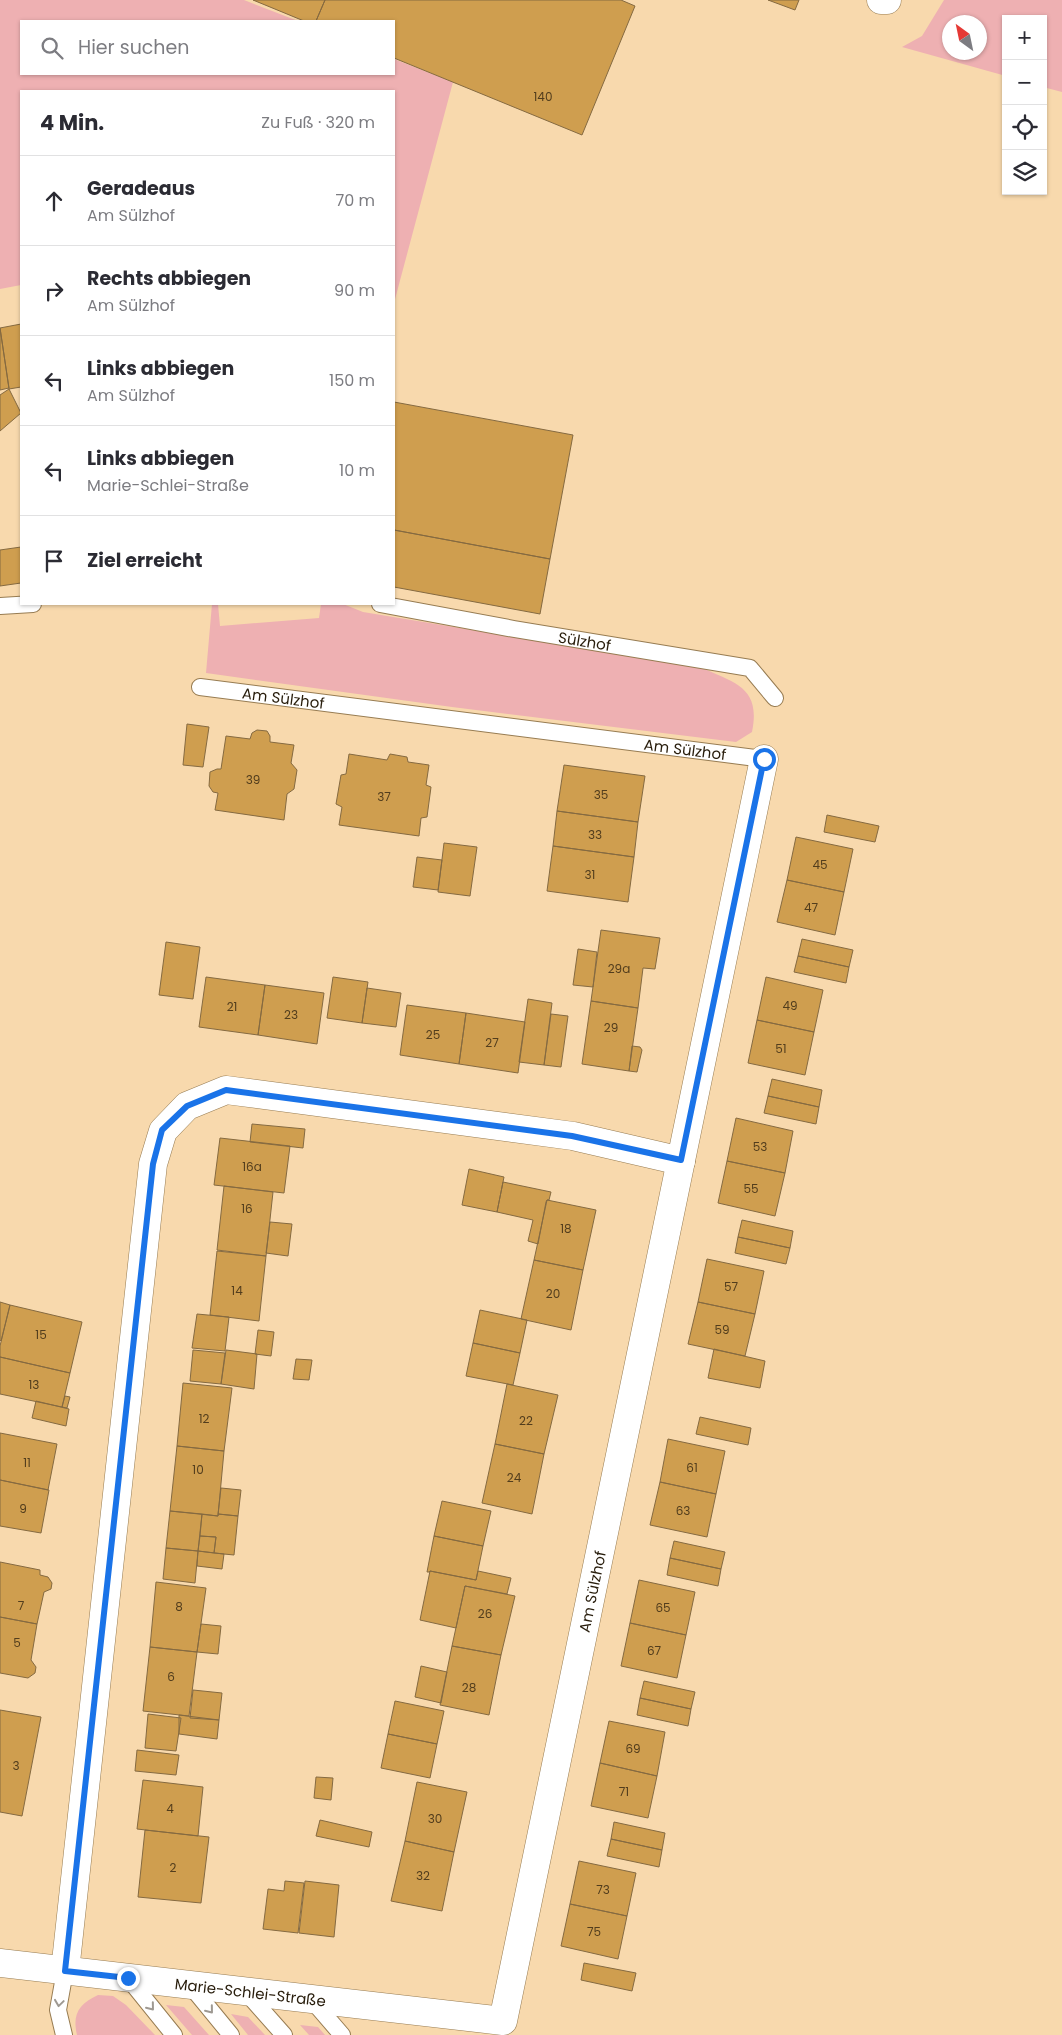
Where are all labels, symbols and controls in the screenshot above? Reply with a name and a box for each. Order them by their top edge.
north arrow [942,15,987,60]
map controls [1002,15,1047,195]
button: + [1002,15,1047,60]
search box [20,20,395,75]
icon: search [38,34,66,62]
text: Hier suchen [78,34,189,61]
button: − [1002,60,1047,105]
house number: 140 [534,88,552,105]
button: locate [1002,105,1047,150]
text: 4 Min. [40,108,104,137]
text: Zu Fuß · 320 m [261,111,375,134]
button: layers [1002,150,1047,195]
text: Geradeaus [87,175,195,202]
icon: ahead [40,187,68,215]
text: 70 m [335,189,375,212]
text: Am Sülzhof [87,204,175,227]
text: Rechts abbiegen [87,265,251,292]
icon: right [40,277,68,305]
text: 90 m [334,279,375,302]
text: Am Sülzhof [87,294,175,317]
text: Links abbiegen [87,355,234,382]
icon: left [40,367,68,395]
text: 150 m [329,369,375,392]
text: Am Sülzhof [87,384,175,407]
text: Links abbiegen [87,445,234,472]
icon: left [40,457,68,485]
text: 10 m [339,459,375,482]
text: Marie-Schlei-Straße [87,474,249,497]
icon: arrive [40,547,68,575]
text: Ziel erreicht [87,547,203,574]
street label: Sülzhof [557,626,613,655]
street label: Am Sülzhof [241,682,326,713]
street label: Am Sülzhof [643,733,727,765]
route start [753,748,776,771]
house number: 39 [246,771,260,788]
house number: 35 [594,786,608,803]
house number: 37 [377,788,391,805]
house number: 33 [588,826,602,843]
house number: 45 [812,856,828,873]
house number: 31 [585,866,595,883]
house number: 47 [804,899,818,916]
house number: 29a [608,960,630,977]
house number: 49 [782,997,798,1014]
house number: 21 [227,998,237,1015]
house number: 23 [284,1006,298,1023]
house number: 29 [604,1019,618,1036]
house number: 25 [426,1026,440,1043]
house number: 27 [485,1034,499,1051]
house number: 51 [775,1040,787,1057]
house number: 53 [753,1138,767,1155]
house number: 16a [242,1158,262,1175]
house number: 55 [743,1180,759,1197]
house number: 16 [241,1200,253,1217]
house number: 18 [560,1220,572,1237]
house number: 57 [724,1278,738,1295]
house number: 14 [231,1282,243,1299]
house number: 20 [546,1285,560,1302]
house number: 59 [714,1321,730,1338]
house number: 15 [35,1326,47,1343]
house number: 13 [29,1376,39,1393]
house number: 12 [199,1410,209,1427]
house number: 22 [519,1412,533,1429]
house number: 11 [23,1454,31,1471]
house number: 61 [686,1459,698,1476]
house number: 10 [192,1461,204,1478]
house number: 24 [507,1469,522,1486]
house number: 9 [19,1500,27,1517]
house number: 63 [676,1502,690,1519]
street label: Am Sülzhof [573,1549,611,1634]
house number: 7 [18,1597,25,1614]
house number: 8 [175,1598,183,1615]
house number: 65 [655,1599,671,1616]
house number: 26 [478,1605,492,1622]
house number: 5 [13,1634,21,1651]
house number: 67 [647,1642,662,1659]
house number: 6 [167,1668,175,1685]
house number: 28 [462,1679,476,1696]
house number: 69 [625,1740,641,1757]
house number: 3 [12,1757,20,1774]
house number: 71 [619,1783,629,1800]
house number: 4 [166,1800,174,1817]
house number: 30 [428,1810,442,1827]
house number: 2 [170,1859,177,1876]
house number: 32 [416,1867,430,1884]
house number: 73 [596,1881,610,1898]
house number: 75 [587,1923,601,1940]
route end [117,1967,140,1990]
street label: Marie-Schlei-Straße [174,1973,327,2011]
one-way arrow [55,1999,65,2008]
one-way arrow [146,2001,155,2010]
one-way arrow [205,2004,213,2013]

